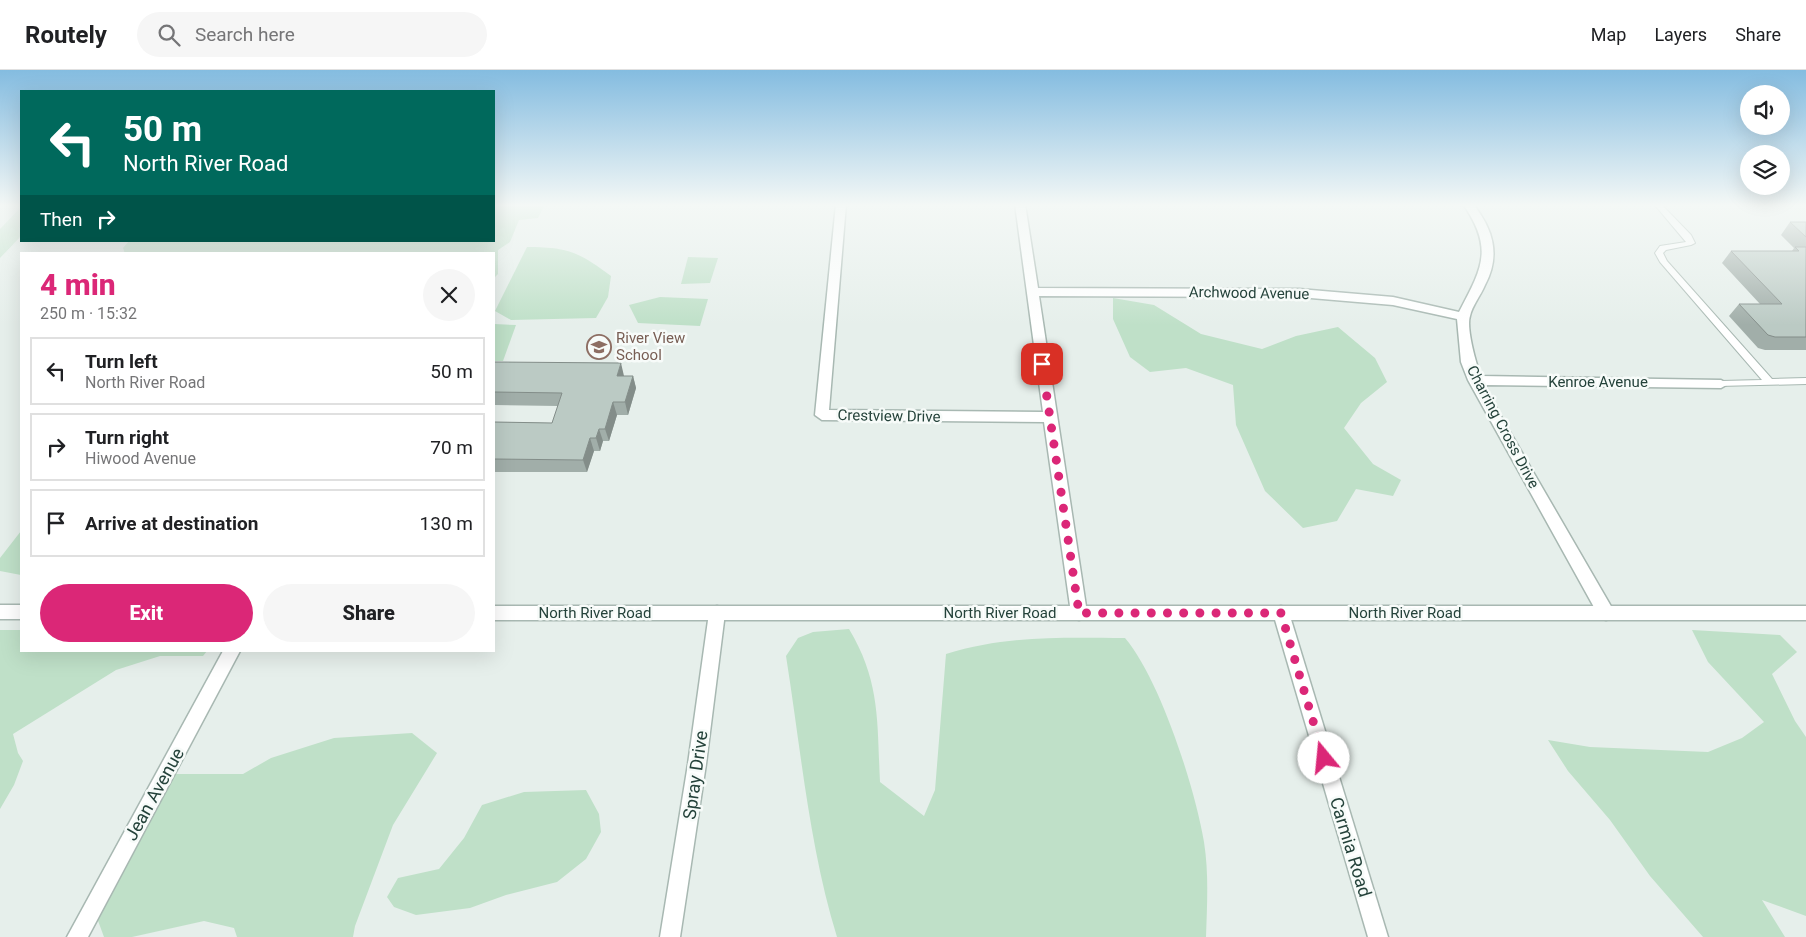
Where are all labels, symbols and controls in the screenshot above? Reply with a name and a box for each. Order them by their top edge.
search box [137,12,487,57]
text: Routely [25,21,107,49]
icon: search [155,21,183,49]
text: Search here [195,23,295,46]
text: Map [1591,24,1626,45]
text: Layers [1654,24,1707,45]
text: Share [1735,24,1781,45]
map controls [1740,85,1790,195]
button: sound [1740,85,1790,135]
text: 50 m [123,109,202,150]
icon: left [40,110,105,175]
button: layers [1740,145,1790,195]
text: North River Road [123,151,288,176]
icon: right [92,205,120,233]
text: Then [40,208,82,231]
text: 4 min [40,267,116,302]
button: close [423,269,475,321]
street label: Archwood Avenue [1189,283,1309,303]
text: 250 m · 15:32 [40,304,137,323]
place label: River View School [616,329,685,364]
school or university icon: River View School [586,334,612,360]
pin [1021,343,1063,385]
text: Turn left [85,350,158,373]
icon: arrive [1028,350,1056,378]
icon: left [42,357,70,385]
text: 50 m [430,360,473,383]
street label: Charring Cross Drive [1463,362,1543,492]
text: North River Road [85,373,205,392]
street label: Kenroe Avenue [1548,373,1648,391]
street label: Crestview Drive [837,406,941,426]
text: Turn right [85,426,169,449]
icon: right [42,433,70,461]
text: 70 m [430,436,473,459]
text: Hiwood Avenue [85,449,196,468]
icon: arrive [42,509,70,537]
text: Arrive at destination [85,512,258,535]
text: 130 m [420,512,473,535]
button: Exit [40,584,253,642]
button: Share [263,584,475,642]
street label: North River Road [539,604,651,622]
street label: North River Road [944,604,1056,622]
street label: North River Road [1349,604,1461,622]
street label: Spray Drive [678,729,712,821]
position arrow [1297,731,1349,783]
street label: Jean Avenue [120,744,188,844]
street label: Carmia Road [1326,795,1376,899]

